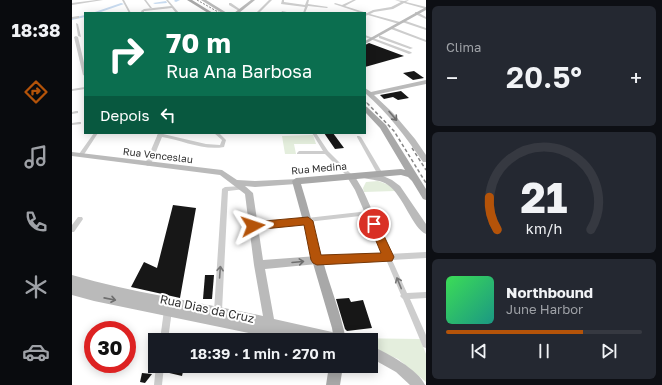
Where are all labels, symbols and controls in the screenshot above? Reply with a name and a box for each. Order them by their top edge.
text: 18:38 [11,19,61,41]
text: 70 m [166,26,231,59]
icon: right [100,28,152,80]
text: Clima [446,39,481,55]
text: 20.5° [506,59,582,95]
text: Rua Ana Barbosa [166,60,312,82]
text: − [446,64,458,91]
text: + [630,64,642,91]
icon: directions [22,78,50,106]
icon: left [157,104,179,126]
text: Depois [100,106,149,124]
one-way arrow [388,111,397,121]
icon: music [22,143,50,171]
street label: Rua Venceslau [122,145,194,165]
street label: Rua Medina [291,160,347,176]
text: 21 [521,172,567,222]
position arrow [232,205,274,247]
pin [357,207,391,241]
icon: phone [22,208,50,236]
icon: arrive [363,213,385,235]
text: km/h [526,220,562,237]
one-way arrow [291,258,304,265]
one-way arrow [217,266,224,279]
icon: climate [22,273,50,301]
one-way arrow [394,277,402,289]
text: Northbound [506,283,593,301]
street label: Rua Dias da Cruz [159,291,256,326]
one-way arrow [103,295,116,303]
text: June Harbor [506,301,583,317]
speed limit sign: 30 [84,321,136,373]
icon: car [22,338,50,366]
icon: previous [468,340,490,362]
icon: pause [533,340,555,362]
icon: next [598,340,620,362]
text: 18:39 · 1 min · 270 m [190,344,336,362]

